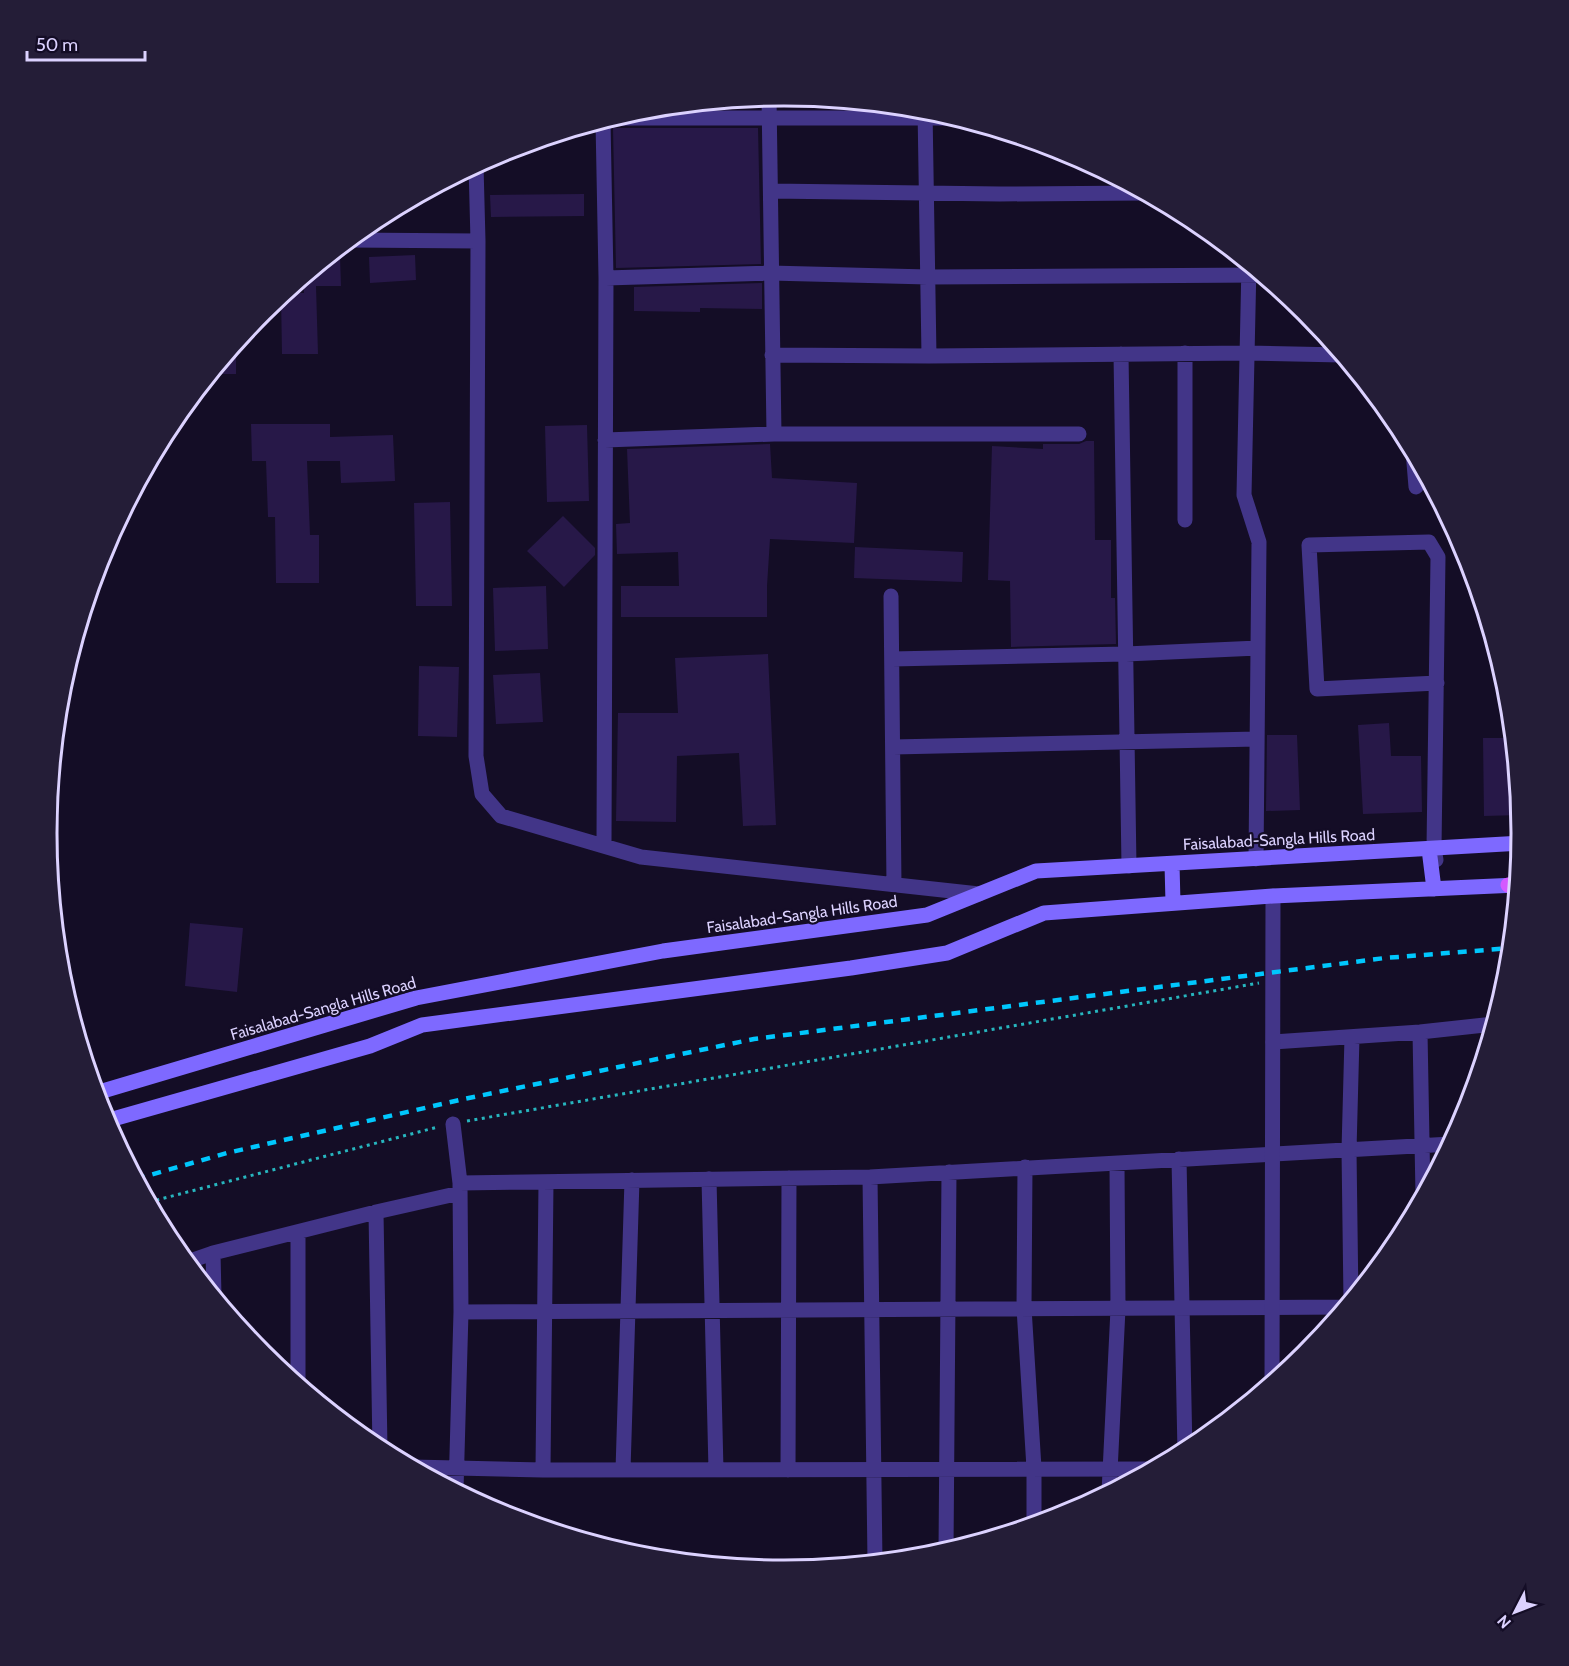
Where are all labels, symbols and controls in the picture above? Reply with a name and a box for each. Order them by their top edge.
scale bar [27,24,146,62]
text: 50 m [36,34,78,56]
street label: Faisalabad-Sangla Hills Road [1182,825,1376,854]
street label: Faisalabad-Sangla Hills Road [706,892,899,937]
street label: Faisalabad-Sangla Hills Road [228,973,418,1044]
north arrow [1485,1582,1545,1642]
text: N [1493,1611,1515,1632]

